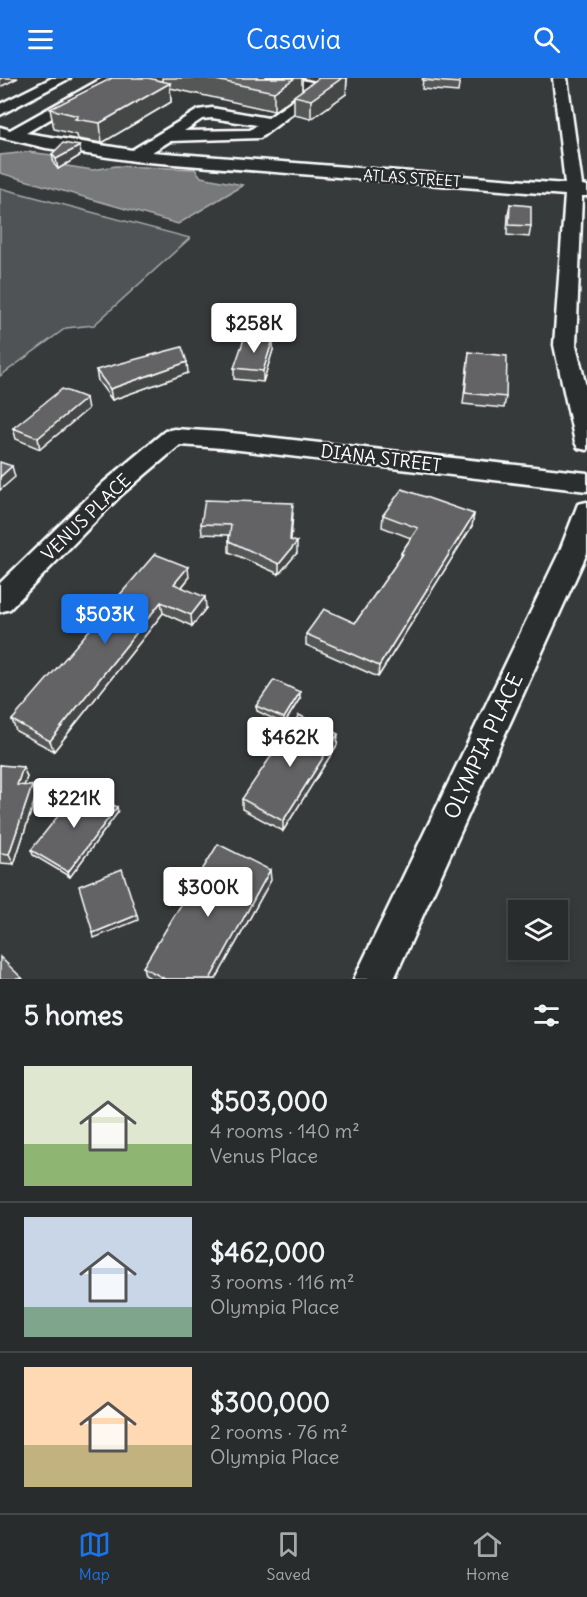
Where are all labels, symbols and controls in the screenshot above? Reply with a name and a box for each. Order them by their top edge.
text: Casavia [246,22,341,56]
icon: menu [24,23,57,56]
icon: search [530,23,563,56]
street label: ATLAS STREET [363,165,461,191]
pin: $258K [212,303,296,354]
text: $258K [225,310,283,335]
street label: DIANA STREET [319,439,443,477]
street label: VENUS PLACE [37,469,135,565]
pin: $503K [63,594,147,645]
text: $503K [75,601,135,626]
street label: OLYMPIA PLACE [437,669,529,823]
pin: $462K [248,717,332,768]
text: $462K [261,724,319,749]
pin: $221K [32,778,116,829]
text: $221K [47,785,101,810]
pin: $300K [166,867,250,918]
text: $300K [177,874,239,899]
map controls [508,900,568,960]
button: layers [508,900,568,960]
text: 5 homes [24,999,123,1032]
icon: filters [530,999,563,1032]
text: $503,000 [210,1085,328,1118]
icon: home [72,1090,144,1162]
text: 4 rooms · 140 m² [210,1118,360,1143]
text: Venus Place [210,1143,318,1168]
text: $462,000 [210,1236,325,1269]
icon: home [72,1241,144,1313]
text: 3 rooms · 116 m² [210,1269,354,1294]
text: Olympia Place [210,1294,339,1319]
text: $300,000 [210,1386,330,1419]
icon: home [72,1391,144,1463]
text: 2 rooms · 76 m² [210,1419,348,1444]
text: Olympia Place [210,1444,339,1469]
tab: Map [78,1528,111,1584]
tab: Saved [267,1528,310,1584]
tab: Home [466,1528,509,1584]

